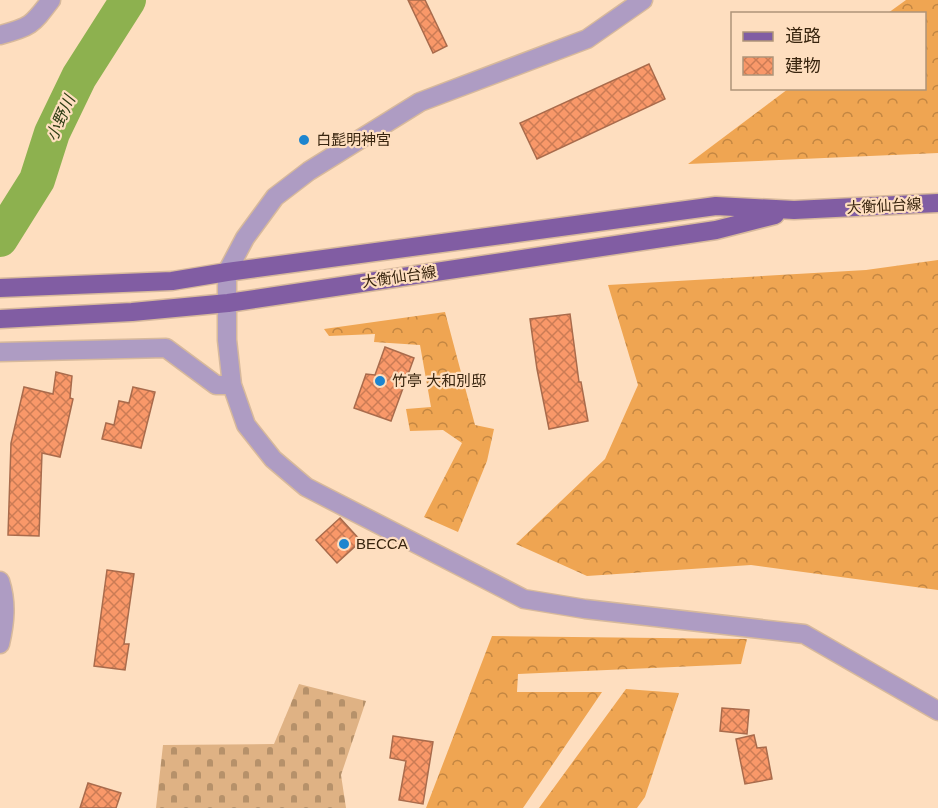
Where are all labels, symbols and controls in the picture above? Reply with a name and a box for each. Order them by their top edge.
legend [731,12,926,90]
text: 道路 [785,26,821,46]
text: 建物 [785,56,821,76]
water label: 小野川 [43,91,79,144]
place label: 白髭明神宮 [316,131,391,148]
marker: 白髭明神宮 [297,133,311,147]
street label: 大衡仙台線 [846,195,922,216]
street label: 大衡仙台線 [361,263,437,290]
place label: 竹亭 大和別邸 [392,372,486,389]
marker: 竹亭 大和別邸 [373,374,387,388]
place label: BECCA [356,535,408,552]
marker: BECCA [337,537,351,551]

